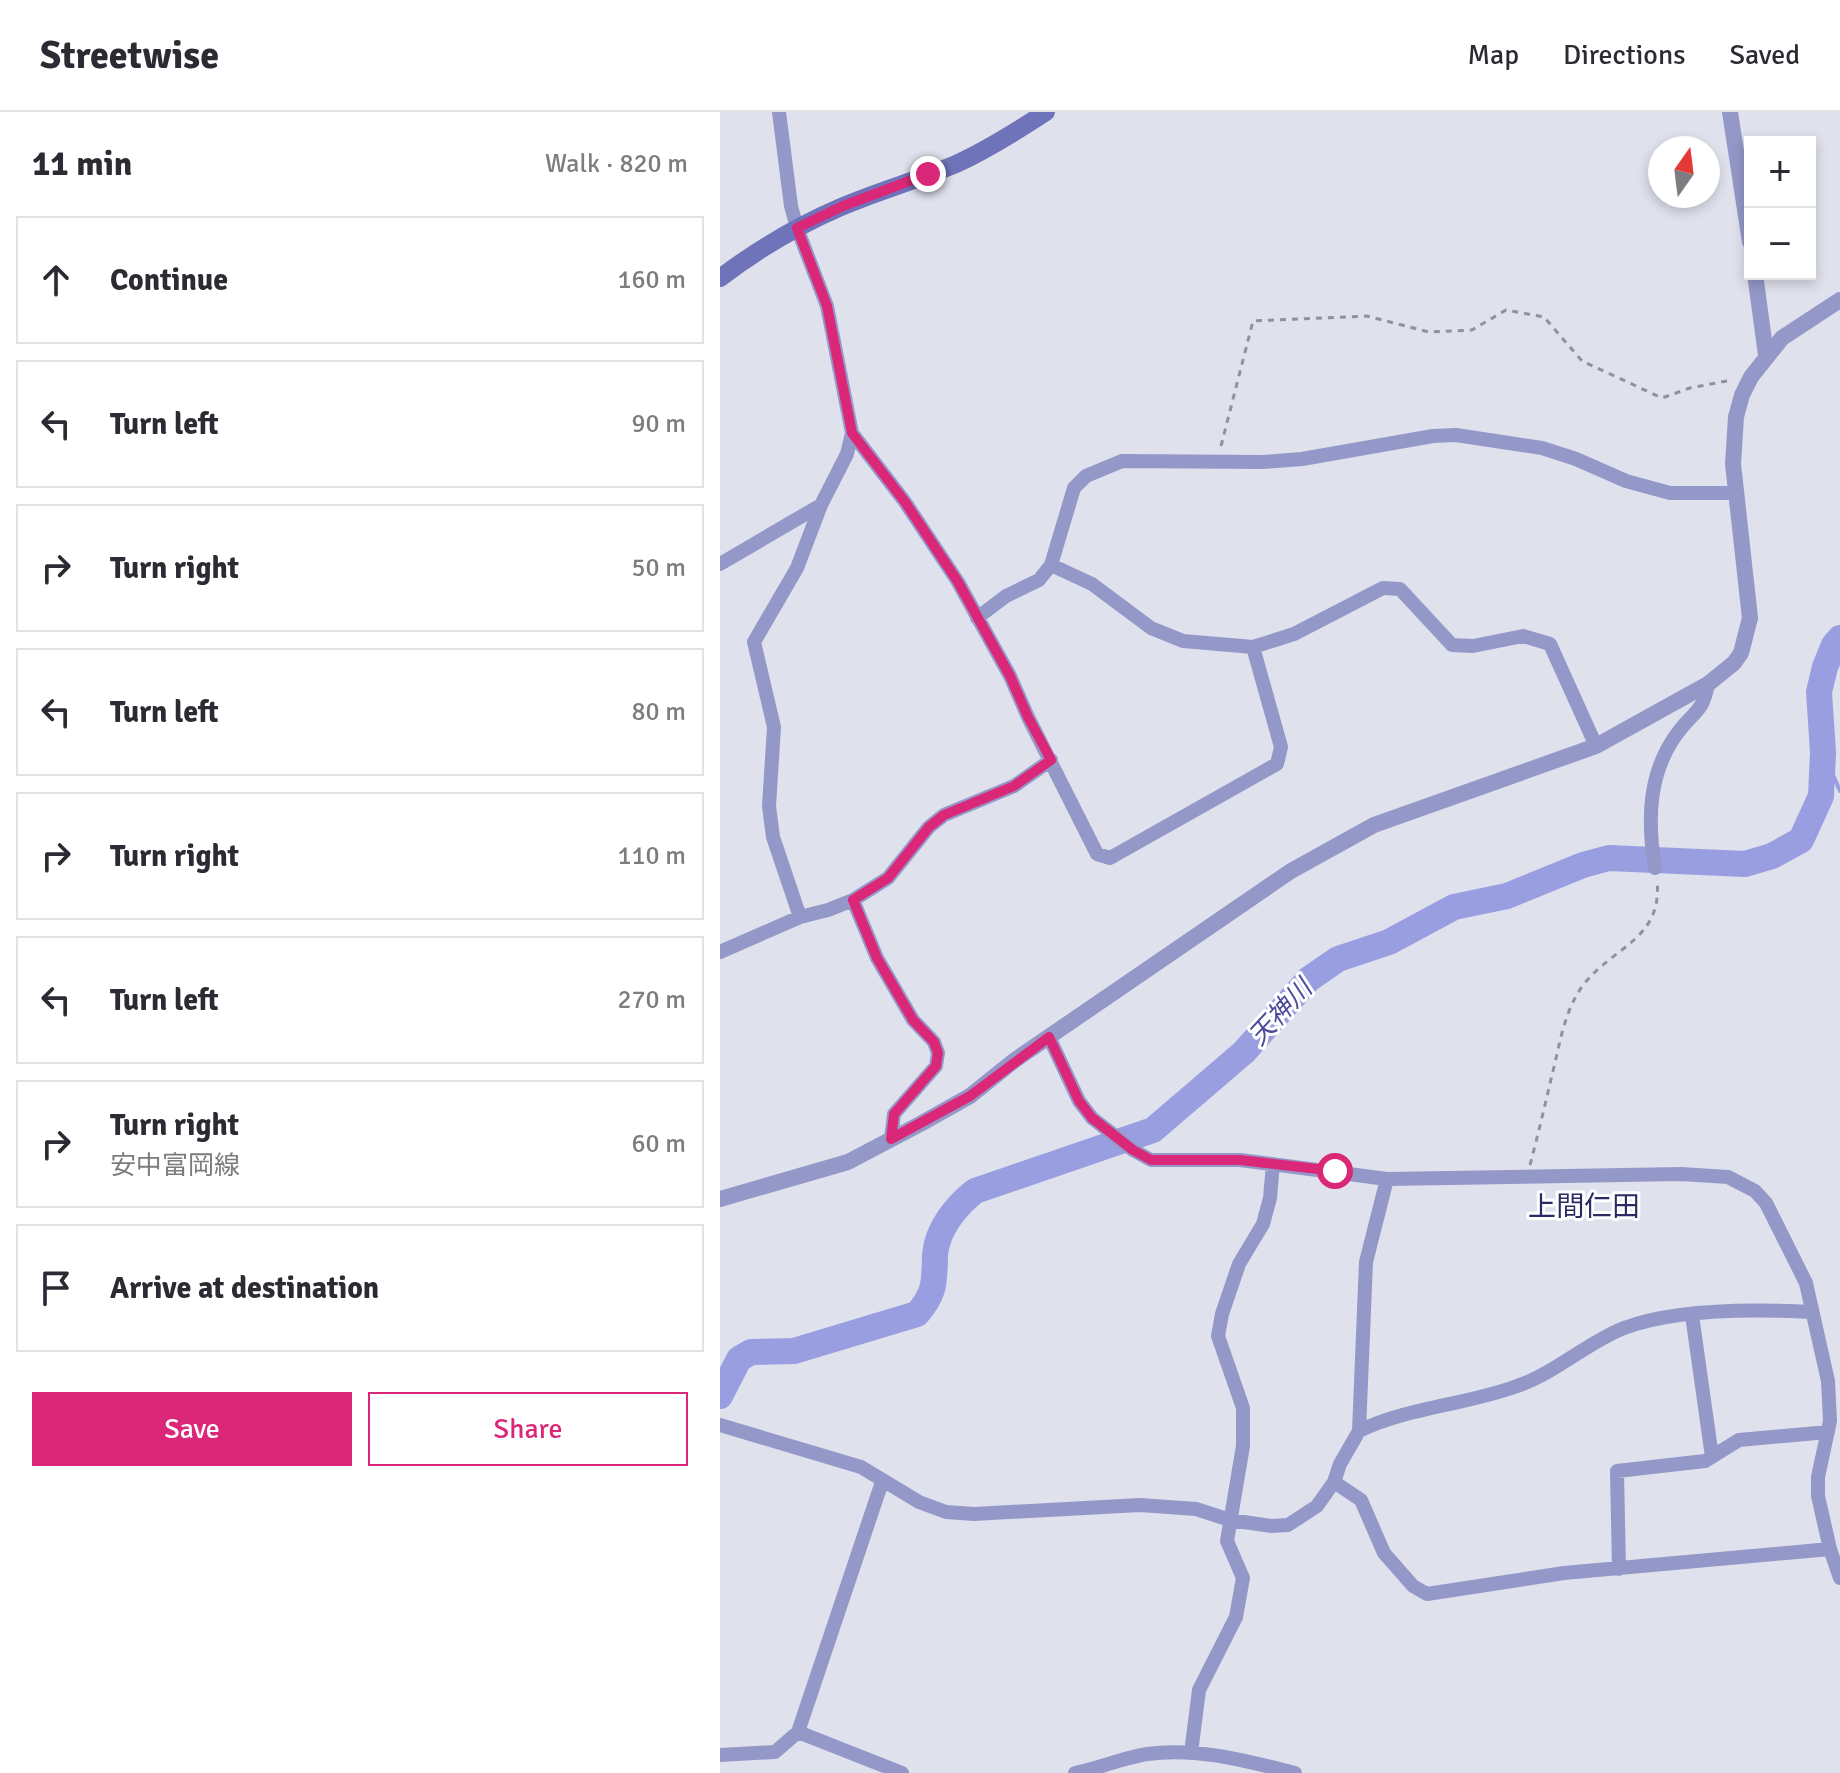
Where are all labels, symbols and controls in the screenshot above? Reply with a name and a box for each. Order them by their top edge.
text: Streetwise [40,32,219,79]
text: Map [1467,38,1519,72]
text: Directions [1563,38,1685,72]
text: Saved [1729,38,1800,72]
north arrow [1648,136,1720,208]
map controls [1744,136,1816,280]
button: + [1744,136,1816,208]
text: 11 min [32,143,132,185]
text: Walk · 820 m [545,148,688,180]
route end [910,156,946,192]
button: − [1744,208,1816,280]
icon: ahead [34,258,78,302]
text: Continue [110,262,228,299]
text: 160 m [617,264,686,296]
icon: left [34,402,78,446]
text: Turn left [110,406,219,443]
text: 90 m [631,408,686,440]
icon: right [34,546,78,590]
text: Turn right [110,550,239,587]
text: 50 m [631,552,686,584]
icon: left [34,690,78,734]
text: Turn left [110,694,219,731]
text: 80 m [631,696,686,728]
icon: right [34,834,78,878]
text: Turn right [110,838,239,875]
text: 110 m [617,840,686,872]
water label: 天神川 [1242,971,1321,1052]
icon: left [34,978,78,1022]
text: Turn left [110,982,219,1019]
text: 270 m [617,984,686,1016]
text: Turn right [110,1107,239,1144]
icon: right [34,1122,78,1166]
text: 60 m [631,1128,686,1160]
text: 安中富岡線 [110,1150,240,1182]
route start [1317,1153,1353,1189]
district label: 上間仁田 [1528,1190,1640,1224]
icon: arrive [34,1266,78,1310]
text: Arrive at destination [110,1270,379,1307]
button: Save [32,1392,352,1466]
button: Share [368,1392,688,1466]

